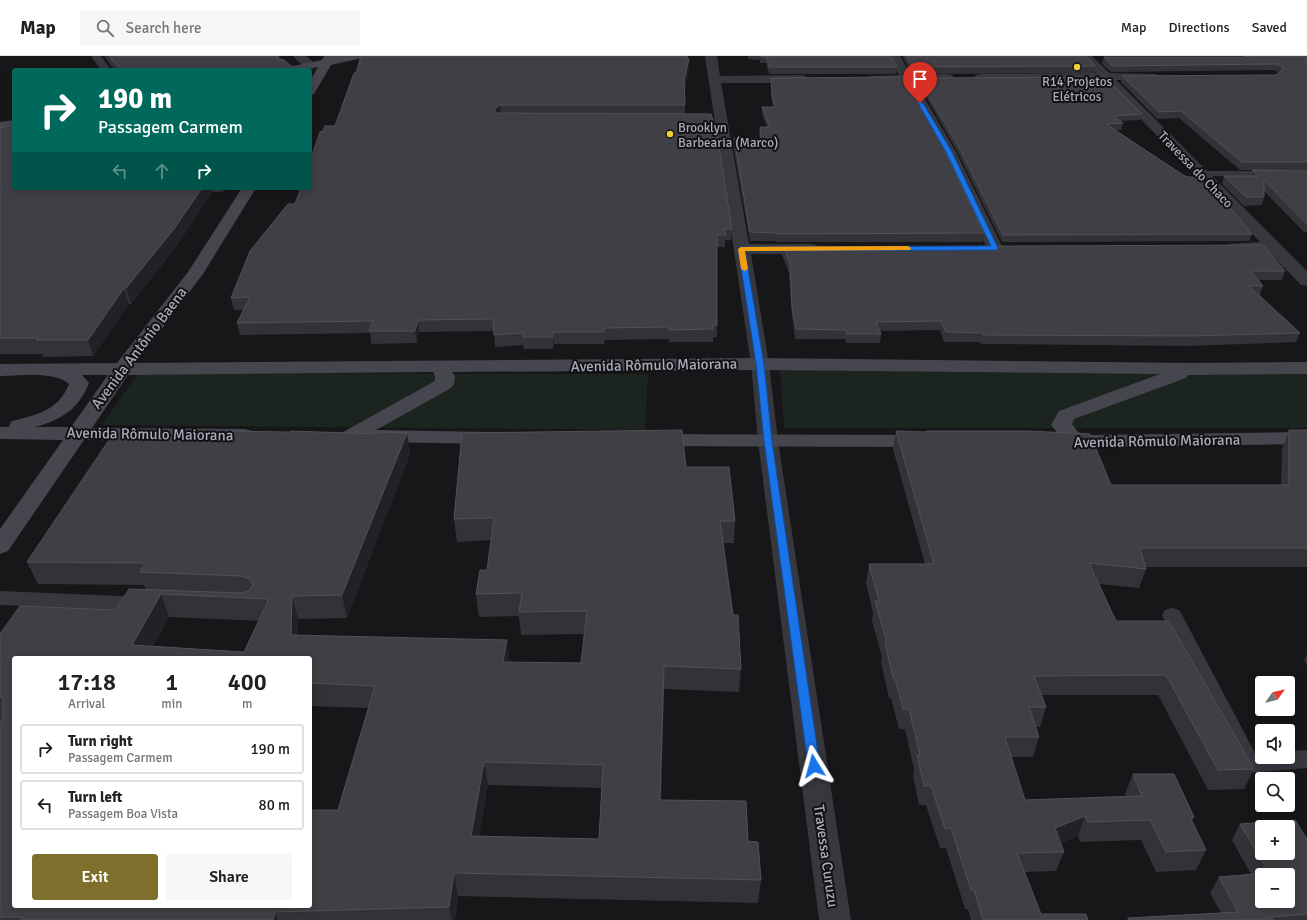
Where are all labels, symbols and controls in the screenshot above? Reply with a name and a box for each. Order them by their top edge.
search box [80,10,360,46]
text: Map [20,16,56,40]
icon: search [94,17,116,39]
text: Search here [126,19,201,37]
text: Map [1121,19,1147,36]
text: Directions [1169,19,1230,36]
text: Saved [1252,19,1287,36]
pin [903,62,937,103]
marker: R14 Projetos Elétricos [1072,62,1082,72]
icon: arrive [909,68,931,90]
place label: R14 Projetos Elétricos [1042,74,1112,105]
text: 190 m [98,82,172,116]
icon: right [32,84,84,136]
text: Passagem Carmem [98,116,243,138]
place label: Brooklyn Barbearia (Marco) [678,120,778,151]
street label: Travessa do Chaco [1155,128,1236,212]
marker: Brooklyn Barbearia (Marco) [665,129,675,139]
icon: left [109,160,131,182]
icon: ahead [151,160,173,182]
icon: right [193,160,215,182]
street label: Avenida Antônio Baena [87,284,191,412]
street label: Avenida Rômulo Maiorana [571,355,737,375]
street label: Avenida Rômulo Maiorana [67,424,233,444]
street label: Avenida Rômulo Maiorana [1074,431,1240,451]
text: 17:18 [57,667,116,697]
text: 1 [165,667,178,697]
text: 400 [228,667,267,697]
north arrow [1255,676,1295,716]
map controls [1255,676,1295,908]
text: Arrival [68,696,105,712]
text: min [161,696,182,712]
text: m [242,696,252,712]
button: sound [1255,724,1295,764]
text: Turn right [68,732,133,750]
icon: right [34,738,56,760]
text: 190 m [250,740,290,758]
position arrow [793,745,835,787]
text: Passagem Carmem [68,750,173,766]
button: search [1255,772,1295,812]
text: Turn left [68,788,122,806]
icon: left [34,794,56,816]
text: 80 m [259,796,290,814]
street label: Travessa Curuzu [810,804,842,908]
text: Passagem Boa Vista [68,806,178,822]
button: + [1255,820,1295,860]
button: Exit [32,854,158,900]
button: Share [166,854,292,900]
button: − [1255,868,1295,908]

